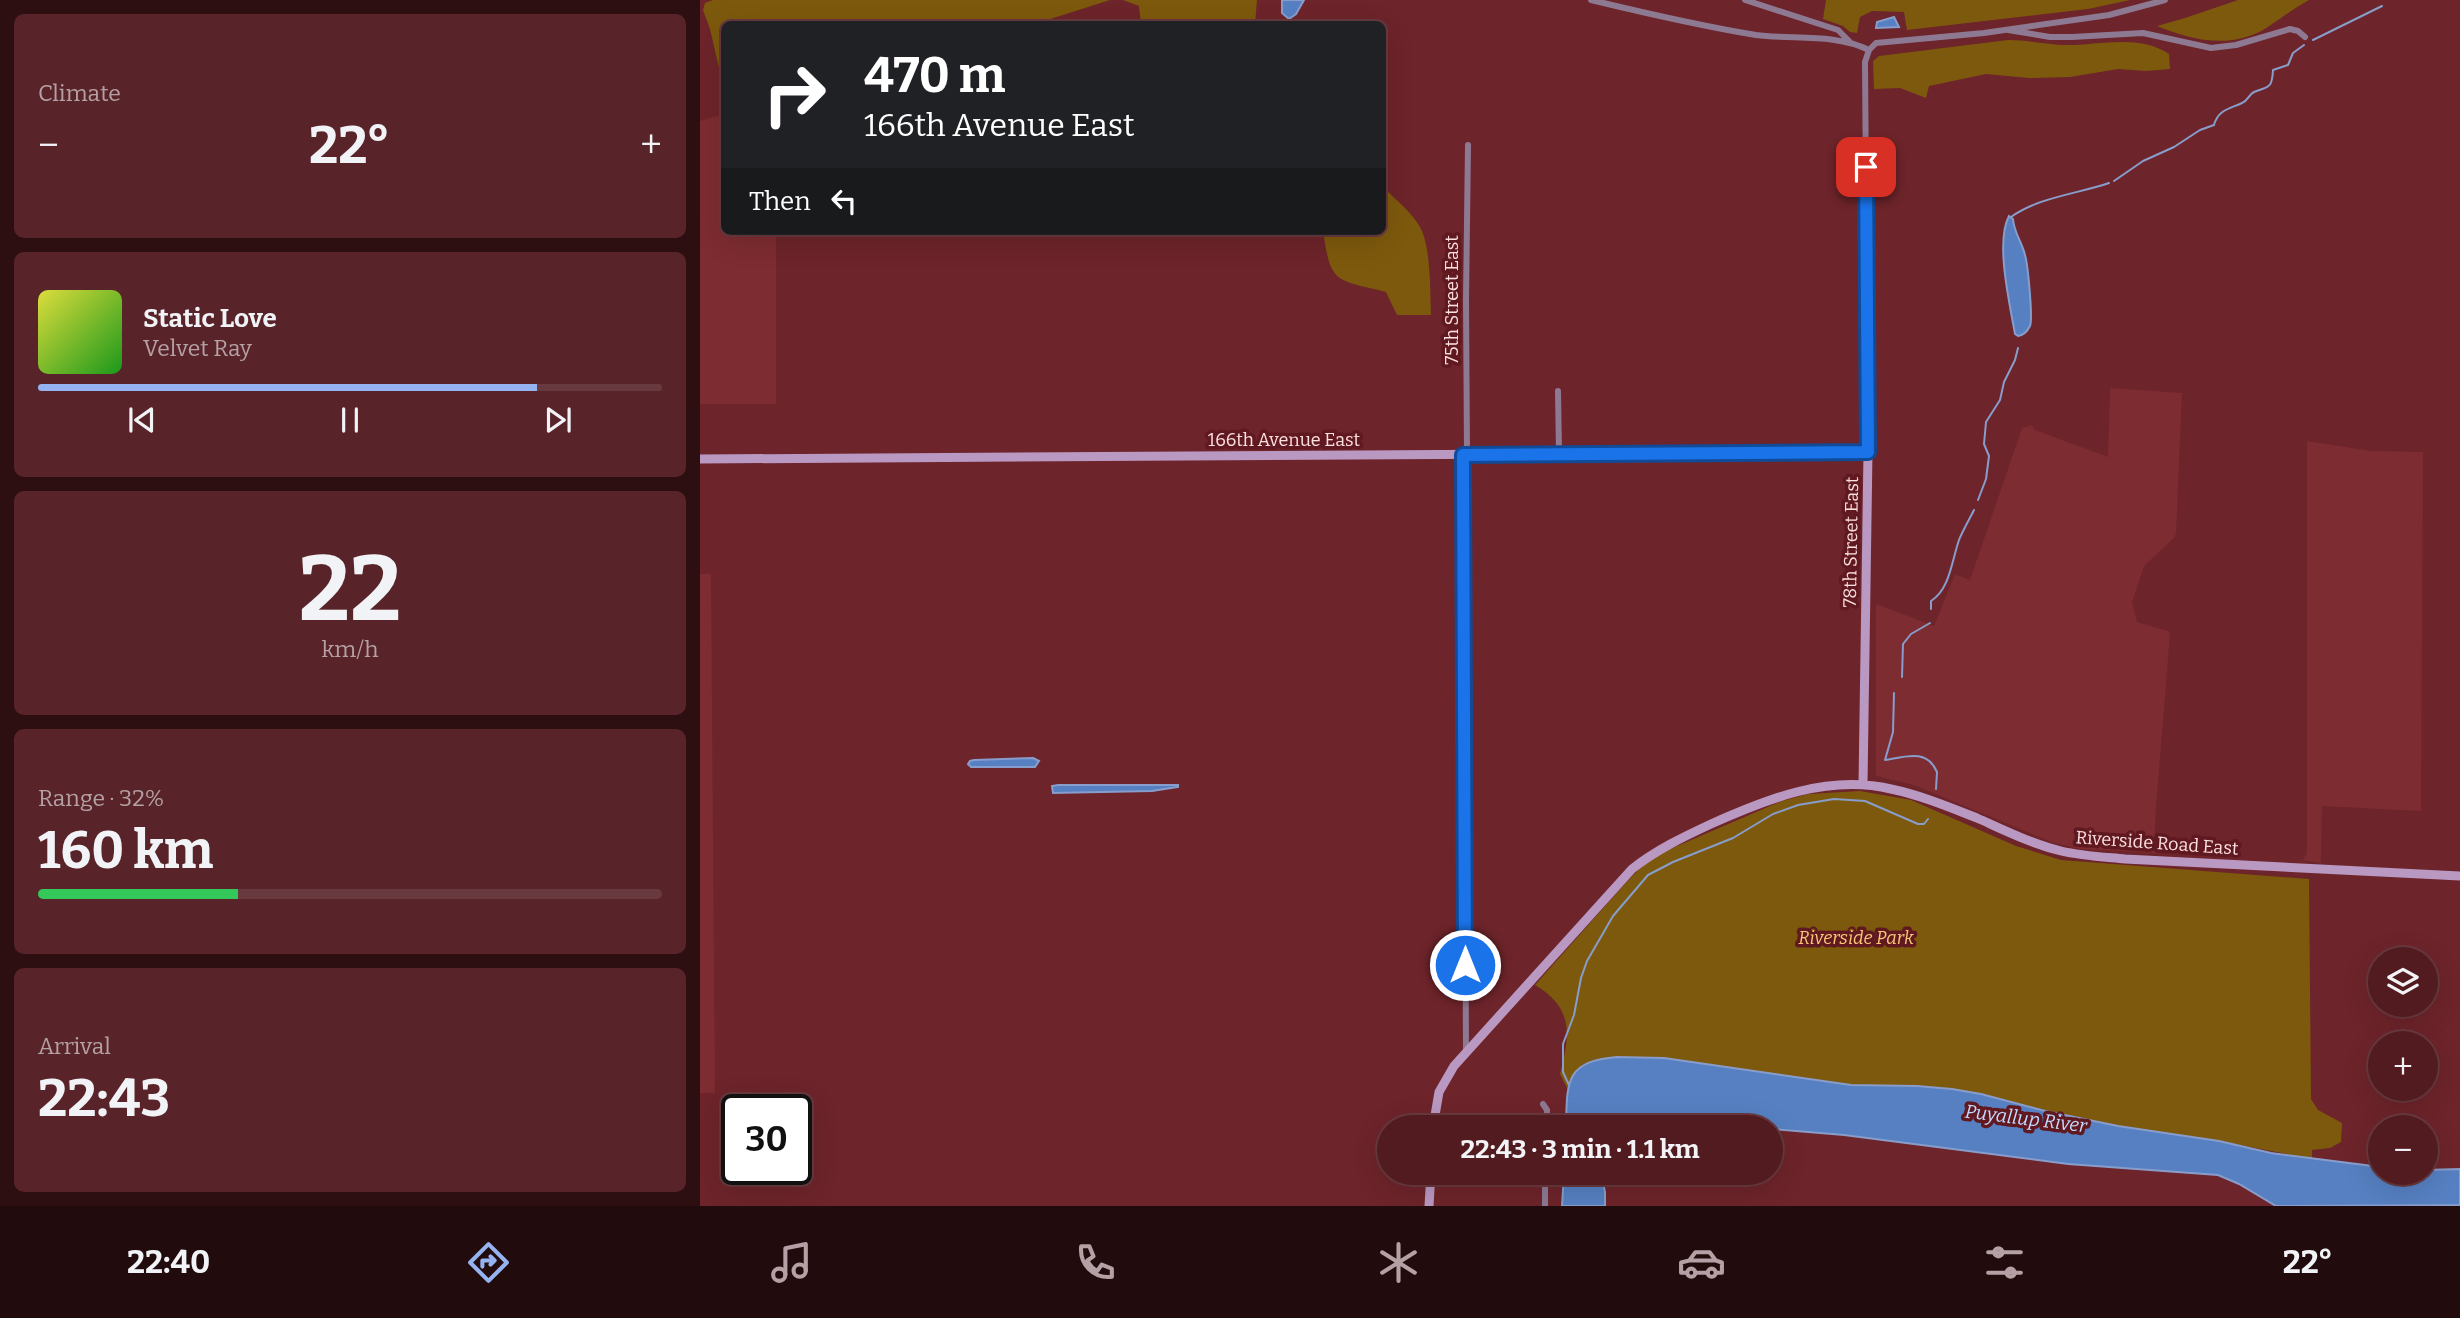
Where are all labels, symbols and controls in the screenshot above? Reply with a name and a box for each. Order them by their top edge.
text: 470 m [864,46,1006,105]
icon: right [749,49,840,140]
text: Climate [38,79,121,107]
text: 166th Avenue East [864,106,1135,144]
text: 22° [309,114,390,177]
text: − [38,122,59,168]
text: + [640,122,662,168]
pin [1836,137,1896,197]
icon: arrive [1847,148,1885,186]
icon: left [825,182,863,220]
text: Then [749,186,811,217]
street label: 75th Street East [1441,235,1463,365]
text: Static Love [143,303,277,334]
text: Velvet Ray [143,334,252,362]
icon: previous [123,401,161,439]
icon: pause [331,401,369,439]
icon: next [539,401,577,439]
street label: 166th Avenue East [1208,429,1361,451]
street label: 78th Street East [1839,476,1863,608]
text: 22 [299,535,401,644]
text: km/h [322,635,378,663]
text: Range · 32% [38,784,164,812]
text: 160 km [38,819,213,882]
street label: Riverside Road East [2075,826,2240,860]
park label: Riverside Park [1798,927,1914,949]
position arrow [1428,928,1502,1002]
map controls [2368,947,2438,1185]
button: layers [2368,947,2438,1017]
button: + [2368,1031,2438,1101]
text: Arrival [38,1032,111,1060]
text: 22:43 [38,1067,170,1130]
speed limit sign: 30 [721,1094,812,1185]
water label: Puyallup River [1964,1100,2089,1138]
button: − [2368,1115,2438,1185]
text: 22:43 · 3 min · 1.1 km [1460,1134,1700,1165]
icon: directions [464,1238,513,1287]
icon: music [767,1238,816,1287]
icon: phone [1071,1238,1120,1287]
icon: climate [1374,1238,1423,1287]
icon: car [1677,1238,1726,1287]
icon: filters [1980,1238,2029,1287]
text: 22:40 [127,1243,210,1281]
text: 22° [2283,1243,2333,1281]

